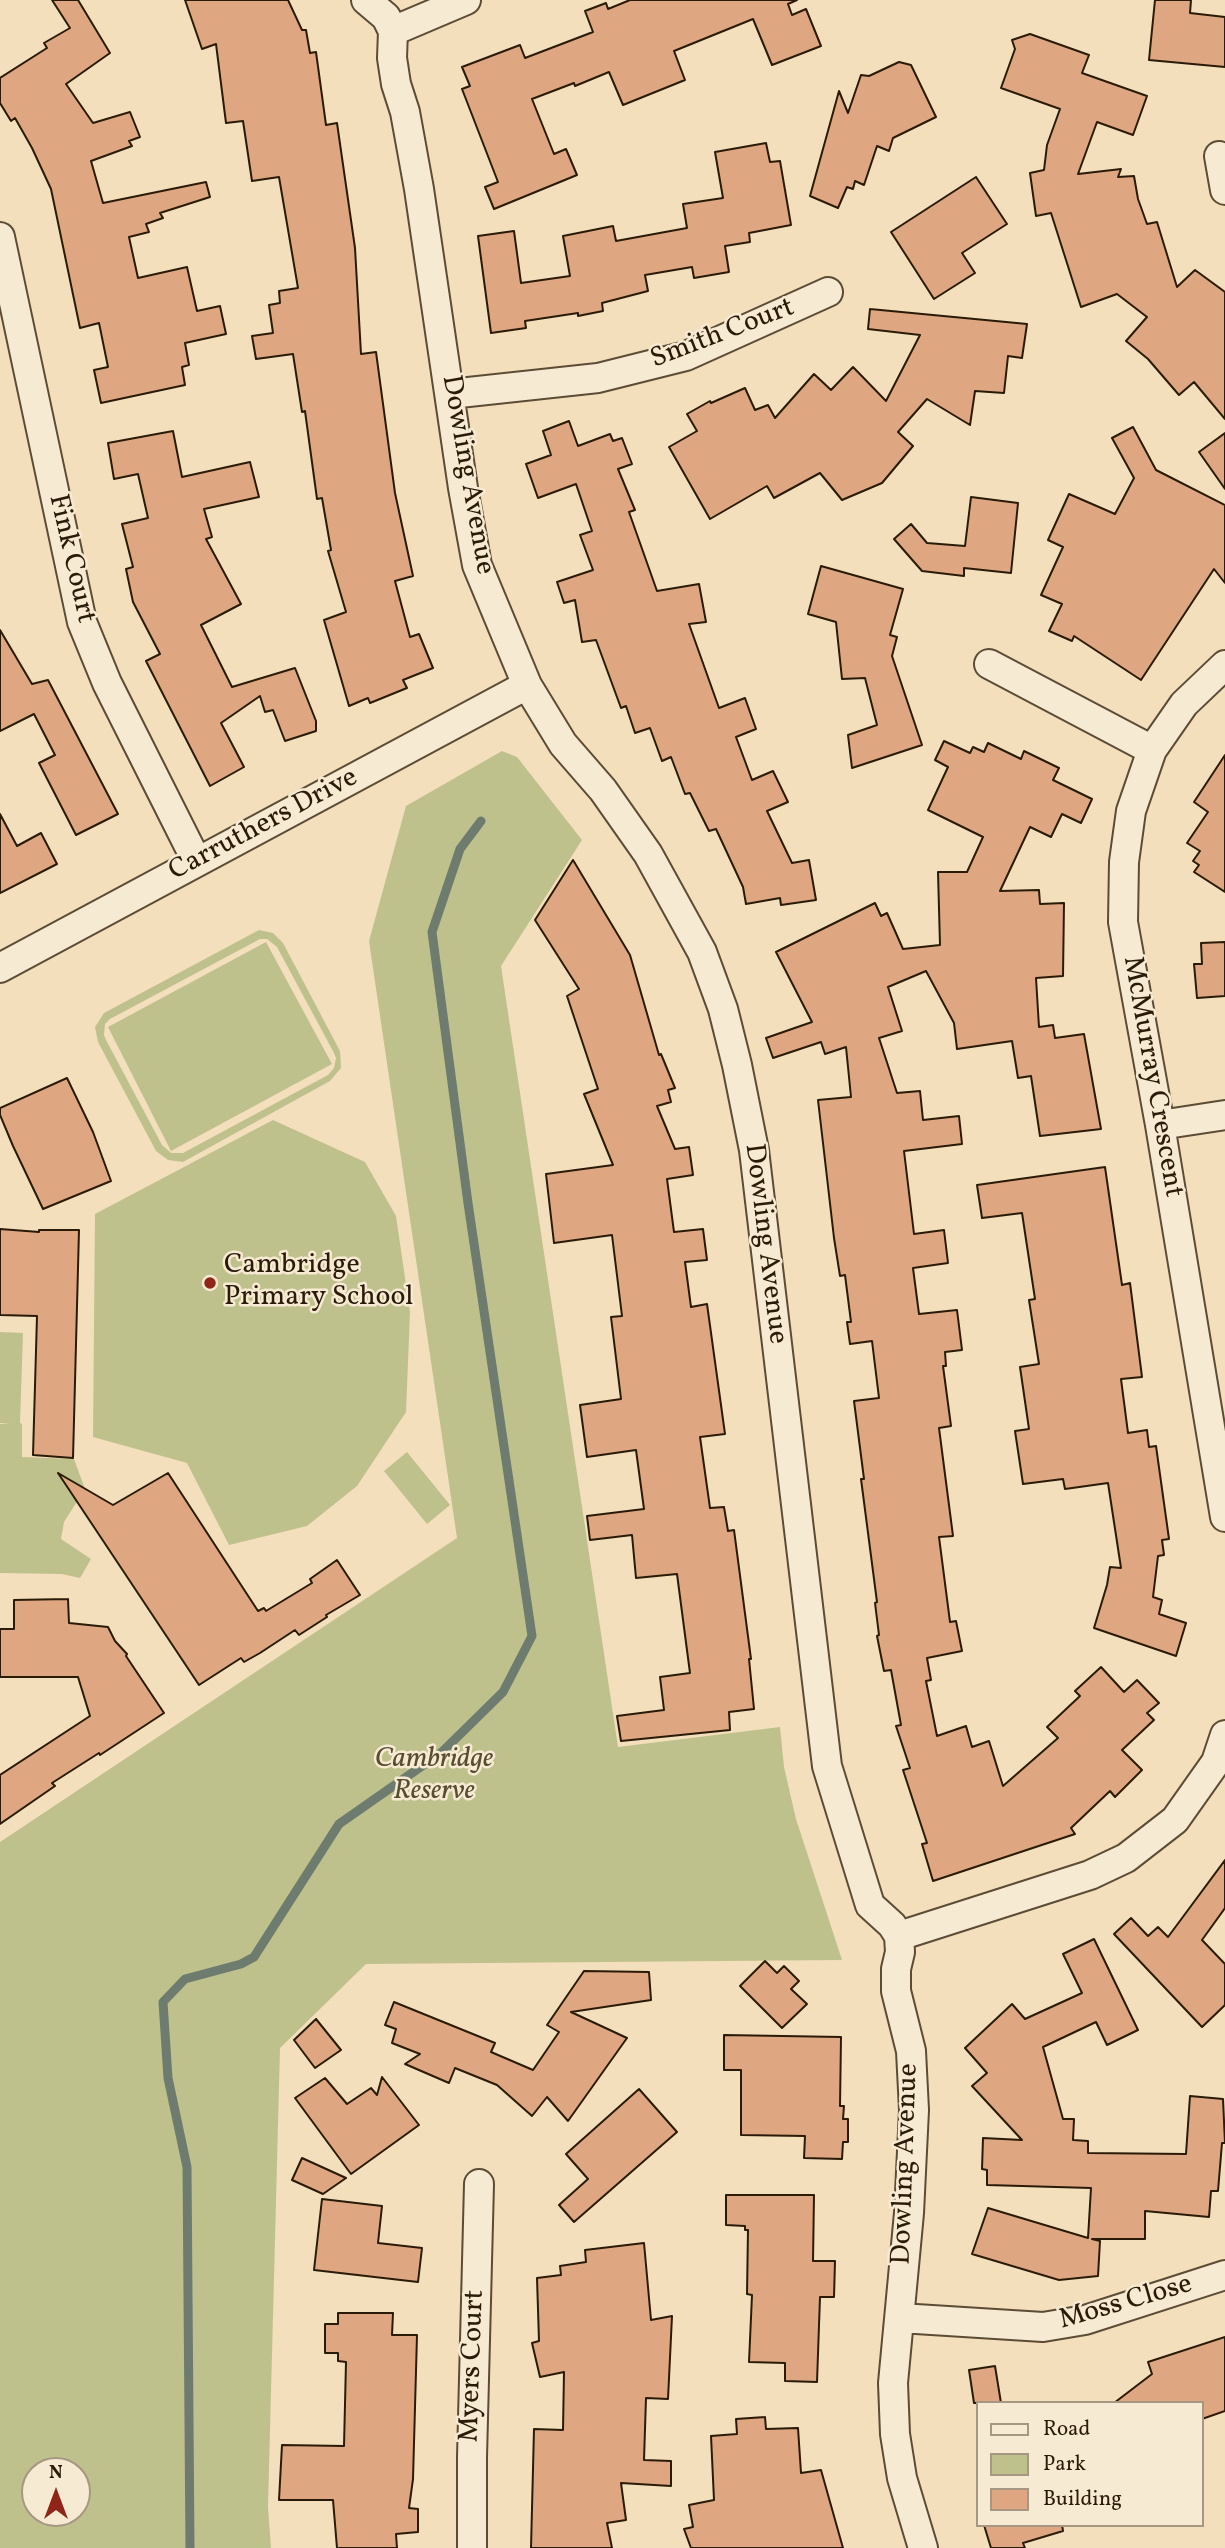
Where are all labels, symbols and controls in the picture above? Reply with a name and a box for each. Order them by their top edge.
street label: Smith Court [646,292,800,378]
street label: Dowling Avenue [432,373,500,577]
street label: Fink Court [39,491,101,627]
street label: Carruthers Drive [164,762,364,890]
street label: McMurray Crescent [1113,954,1189,1200]
street label: Dowling Avenue [735,1142,793,1346]
place label: Cambridge Primary School [224,1250,413,1316]
marker: Cambridge Primary School [202,1275,218,1291]
park label: Cambridge Reserve [375,1744,493,1810]
street label: Dowling Avenue [887,2063,927,2265]
street label: Moss Close [1056,2269,1196,2339]
street label: Myers Court [455,2289,493,2443]
legend [976,2401,1204,2527]
text: Road [1043,2415,1090,2444]
text: Park [1043,2450,1086,2479]
north arrow [21,2457,91,2527]
text: N [49,2460,63,2486]
text: Building [1043,2485,1122,2514]

